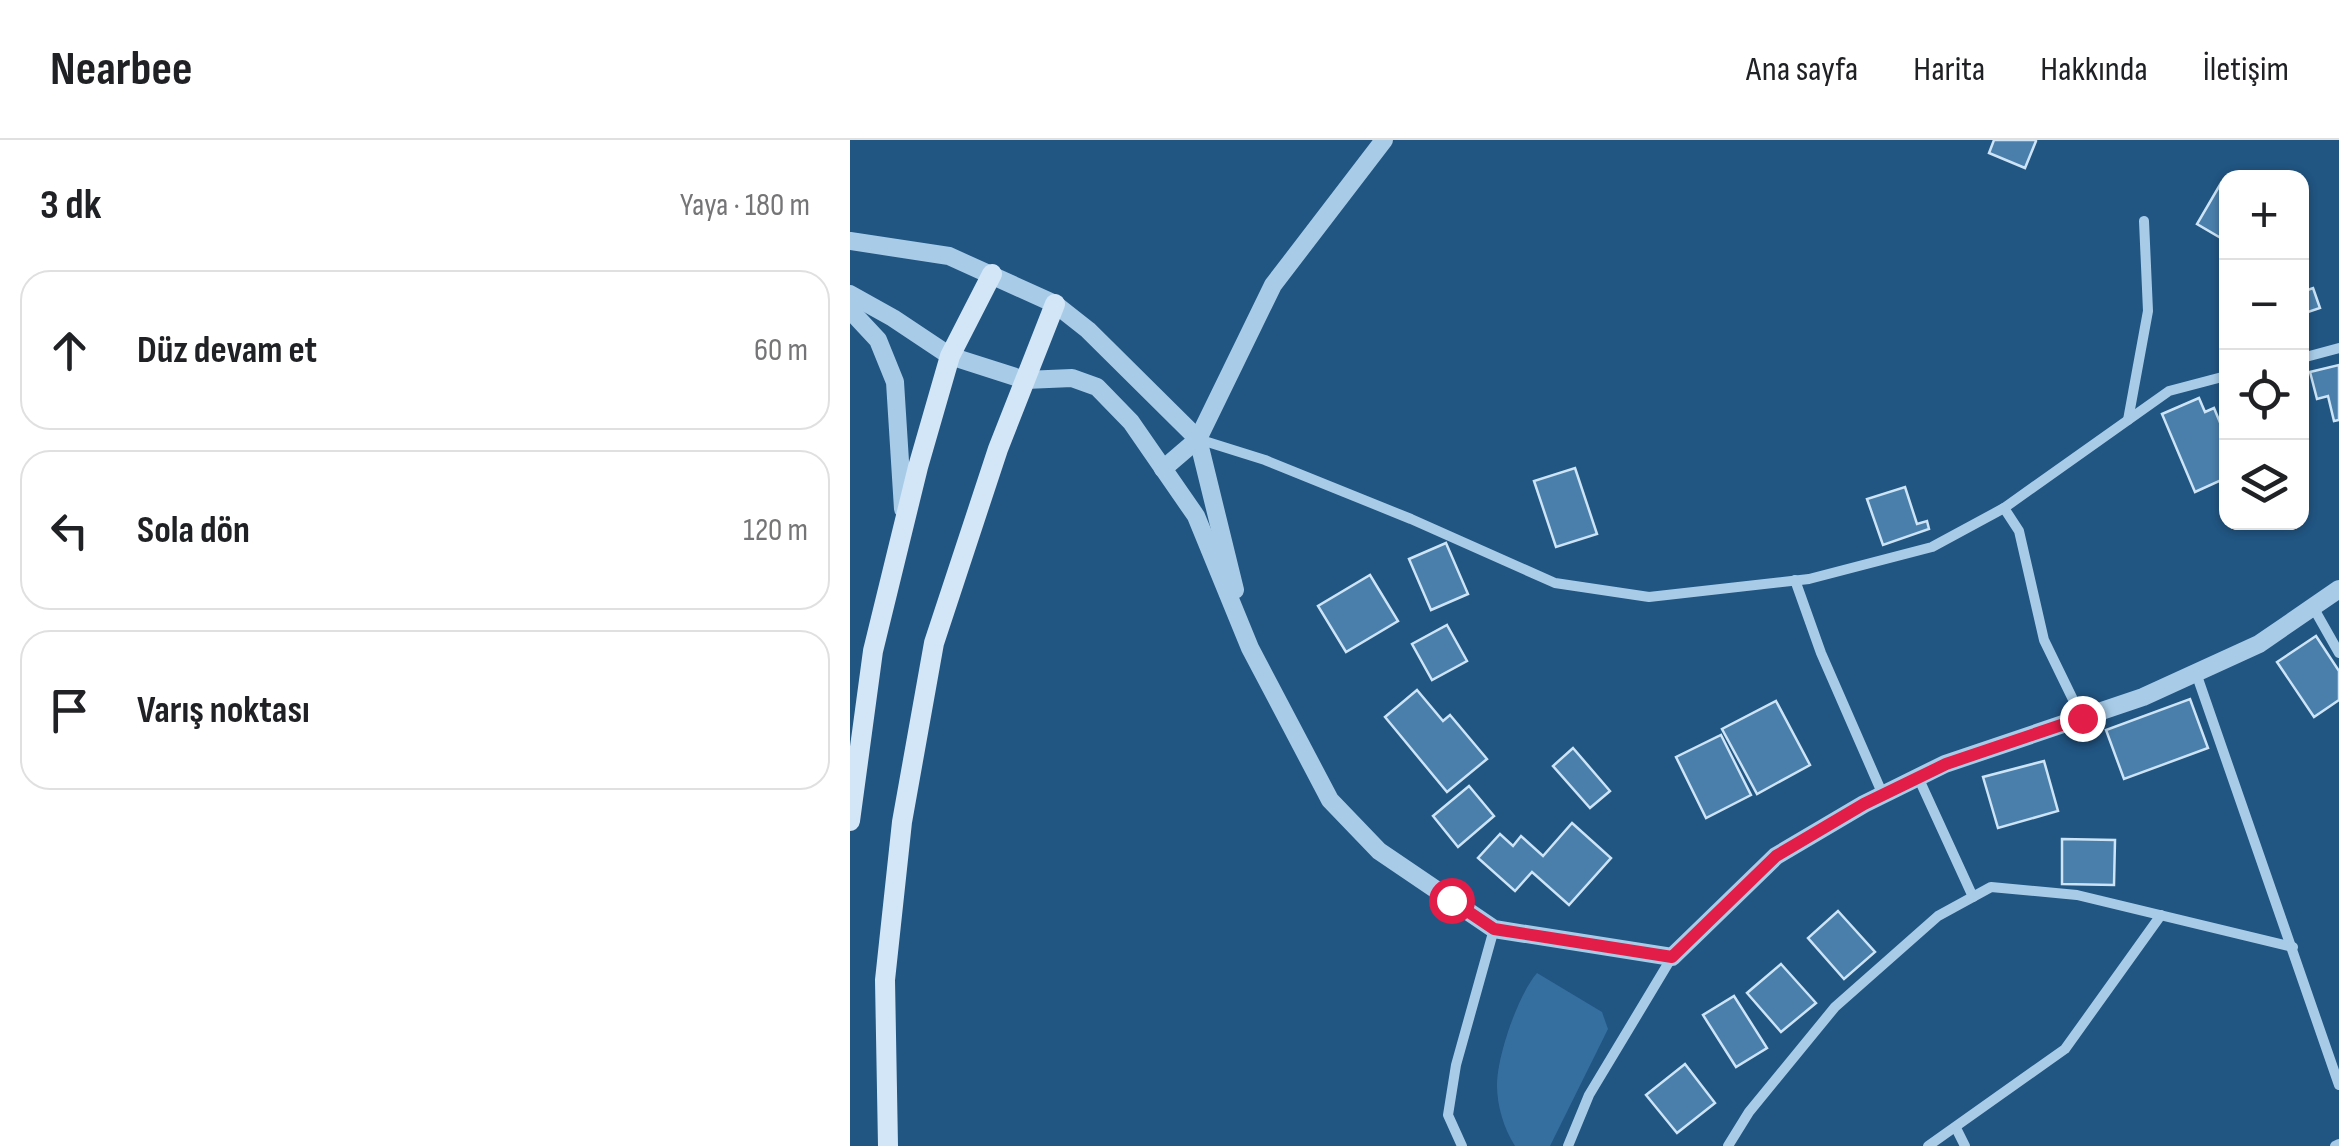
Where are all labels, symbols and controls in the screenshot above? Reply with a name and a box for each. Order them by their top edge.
text: Nearbee [50,41,192,98]
text: Ana sayfa [1746,48,1858,91]
text: Harita [1913,48,1985,91]
text: Hakkında [2040,48,2148,91]
text: İletişim [2203,48,2289,91]
map controls [2219,170,2309,530]
button: + [2219,170,2309,260]
text: 3 dk [40,180,101,231]
text: Yaya · 180 m [680,186,810,225]
button: − [2219,260,2309,350]
icon: ahead [42,323,97,378]
text: Düz devam et [137,328,317,373]
text: 60 m [754,331,808,370]
button: locate [2219,350,2309,440]
button: layers [2219,440,2309,530]
icon: left [42,503,97,558]
text: Sola dön [137,508,250,553]
text: 120 m [743,511,808,550]
icon: arrive [42,683,97,738]
text: Varış noktası [137,688,310,733]
route end [2060,696,2106,742]
route start [1429,878,1475,924]

